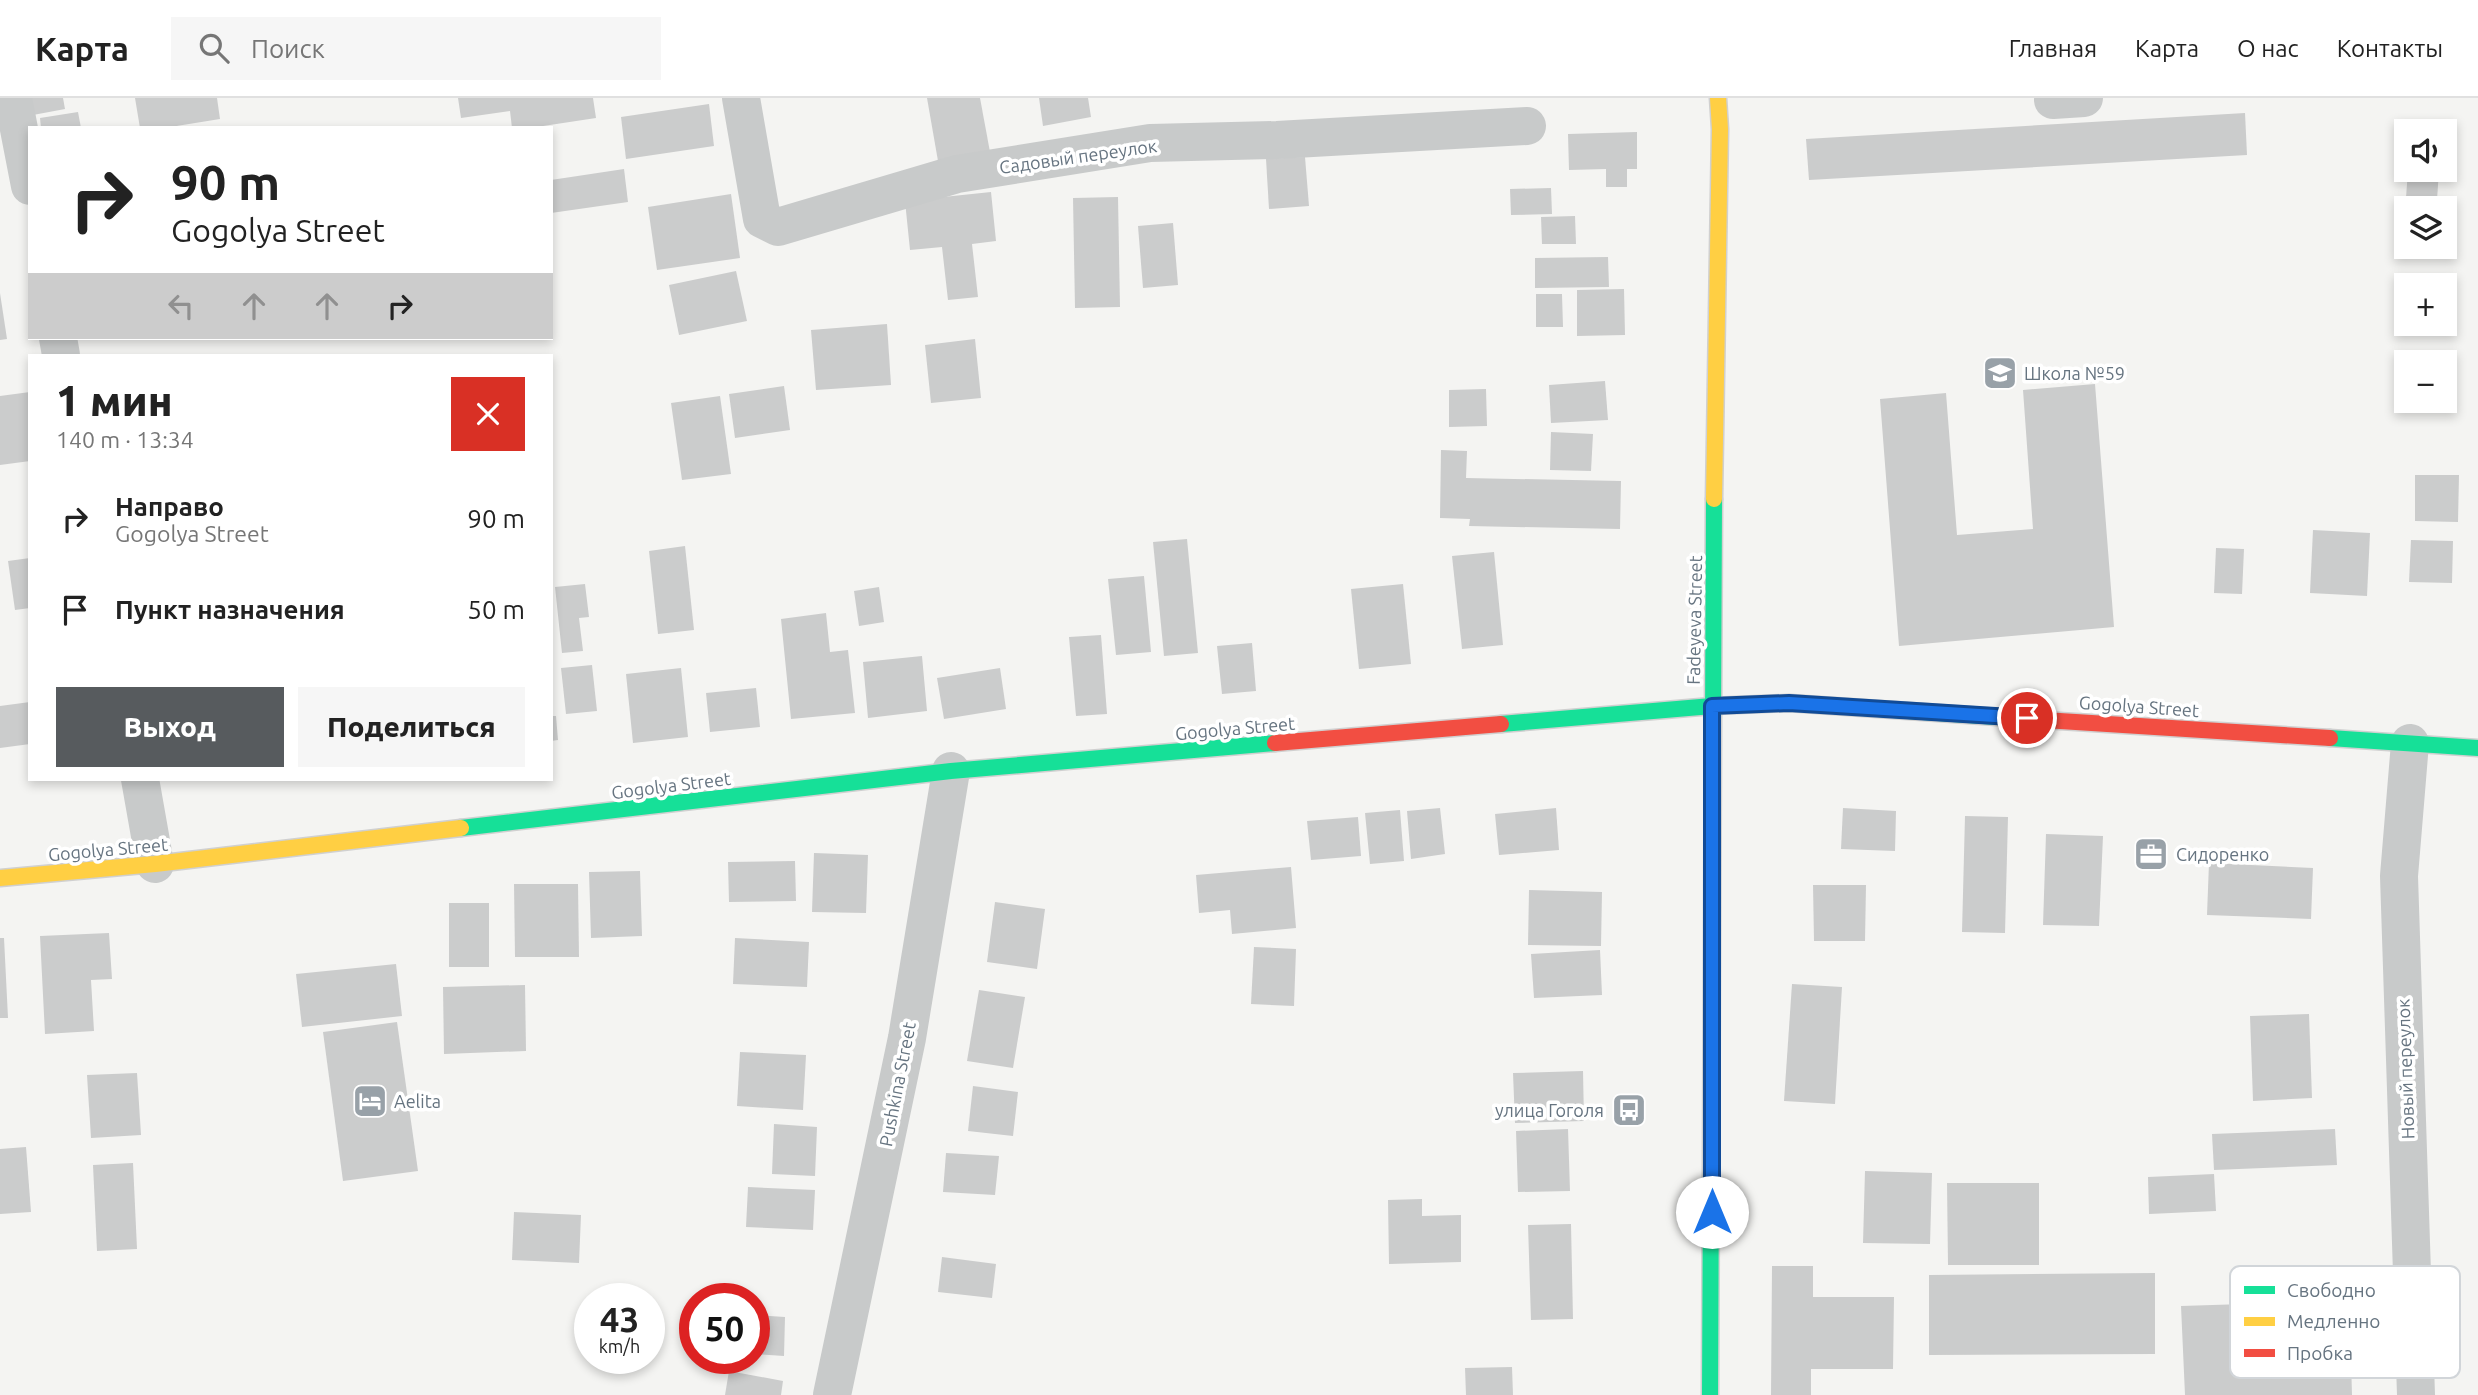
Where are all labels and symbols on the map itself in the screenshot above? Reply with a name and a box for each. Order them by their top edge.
street label: Садовый переулок [998,135,1158,177]
school or university icon: Школа №59 [1981,354,2019,392]
place label: Школа №59 [2024,363,2125,383]
street label: Fadeyeva Street [1683,555,1705,685]
pin [1997,688,2057,748]
street label: Gogolya Street [2078,692,2200,720]
street label: Gogolya Street [1174,713,1296,743]
street label: Gogolya Street [610,768,732,802]
street label: Gogolya Street [47,834,169,864]
office icon: Сидоренко [2132,835,2170,873]
place label: Сидоренко [2176,844,2269,864]
street label: Новый переулок [2393,998,2417,1140]
street label: Pushkina Street [875,1020,919,1148]
hotel icon: Aelita [351,1082,389,1120]
place label: Aelita [394,1091,441,1111]
bus stop icon: улица Гоголя [1610,1091,1648,1129]
place label: улица Гоголя [1495,1100,1604,1120]
position arrow [1675,1175,1749,1249]
legend [2230,1266,2460,1378]
text: Свободно [2287,1279,2376,1301]
speed limit sign: 50 [679,1283,770,1374]
text: Медленно [2287,1310,2380,1332]
text: Пробка [2287,1342,2353,1364]

